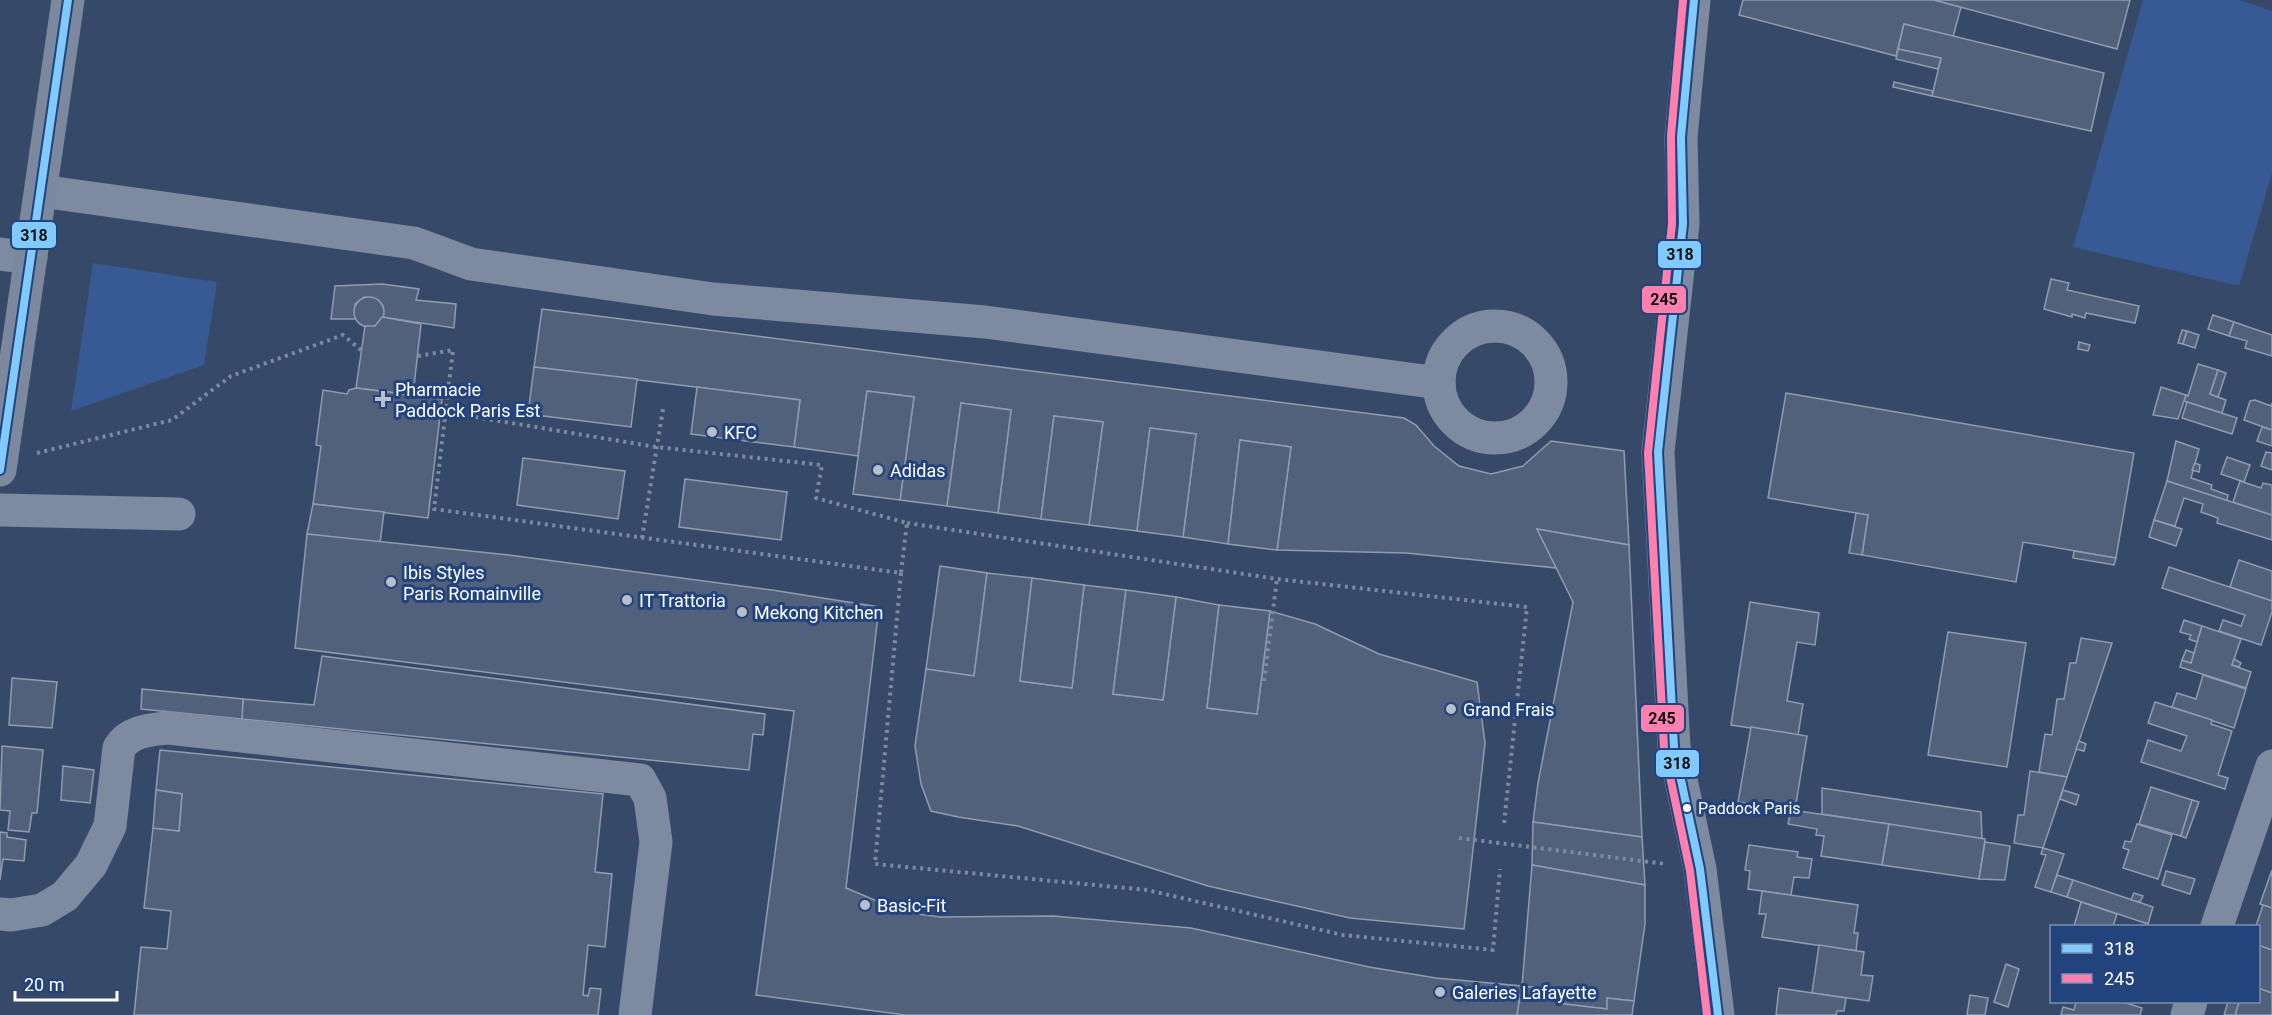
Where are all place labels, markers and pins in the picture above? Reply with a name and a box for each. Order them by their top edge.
place label: Pharmacie Paddock Paris Est [395,379,540,421]
marker: Pharmacie Paddock Paris Est [376,392,390,406]
place label: KFC [724,422,757,443]
marker: KFC [705,425,719,439]
place label: Adidas [890,460,946,481]
marker: Adidas [871,463,885,477]
place label: Ibis Styles Paris Romainville [403,562,541,604]
marker: Ibis Styles Paris Romainville [384,575,398,589]
place label: IT Trattoria [639,590,726,611]
marker: IT Trattoria [620,593,634,607]
place label: Mekong Kitchen [754,602,884,623]
marker: Mekong Kitchen [735,605,749,619]
place label: Grand Frais [1463,699,1554,720]
marker: Grand Frais [1444,702,1458,716]
place label: Paddock Paris [1698,799,1801,818]
marker: Paddock Paris [1681,802,1693,814]
place label: Basic-Fit [877,895,946,916]
marker: Basic-Fit [858,898,872,912]
place label: Galeries Lafayette [1452,982,1596,1003]
marker: Galeries Lafayette [1433,985,1447,999]

